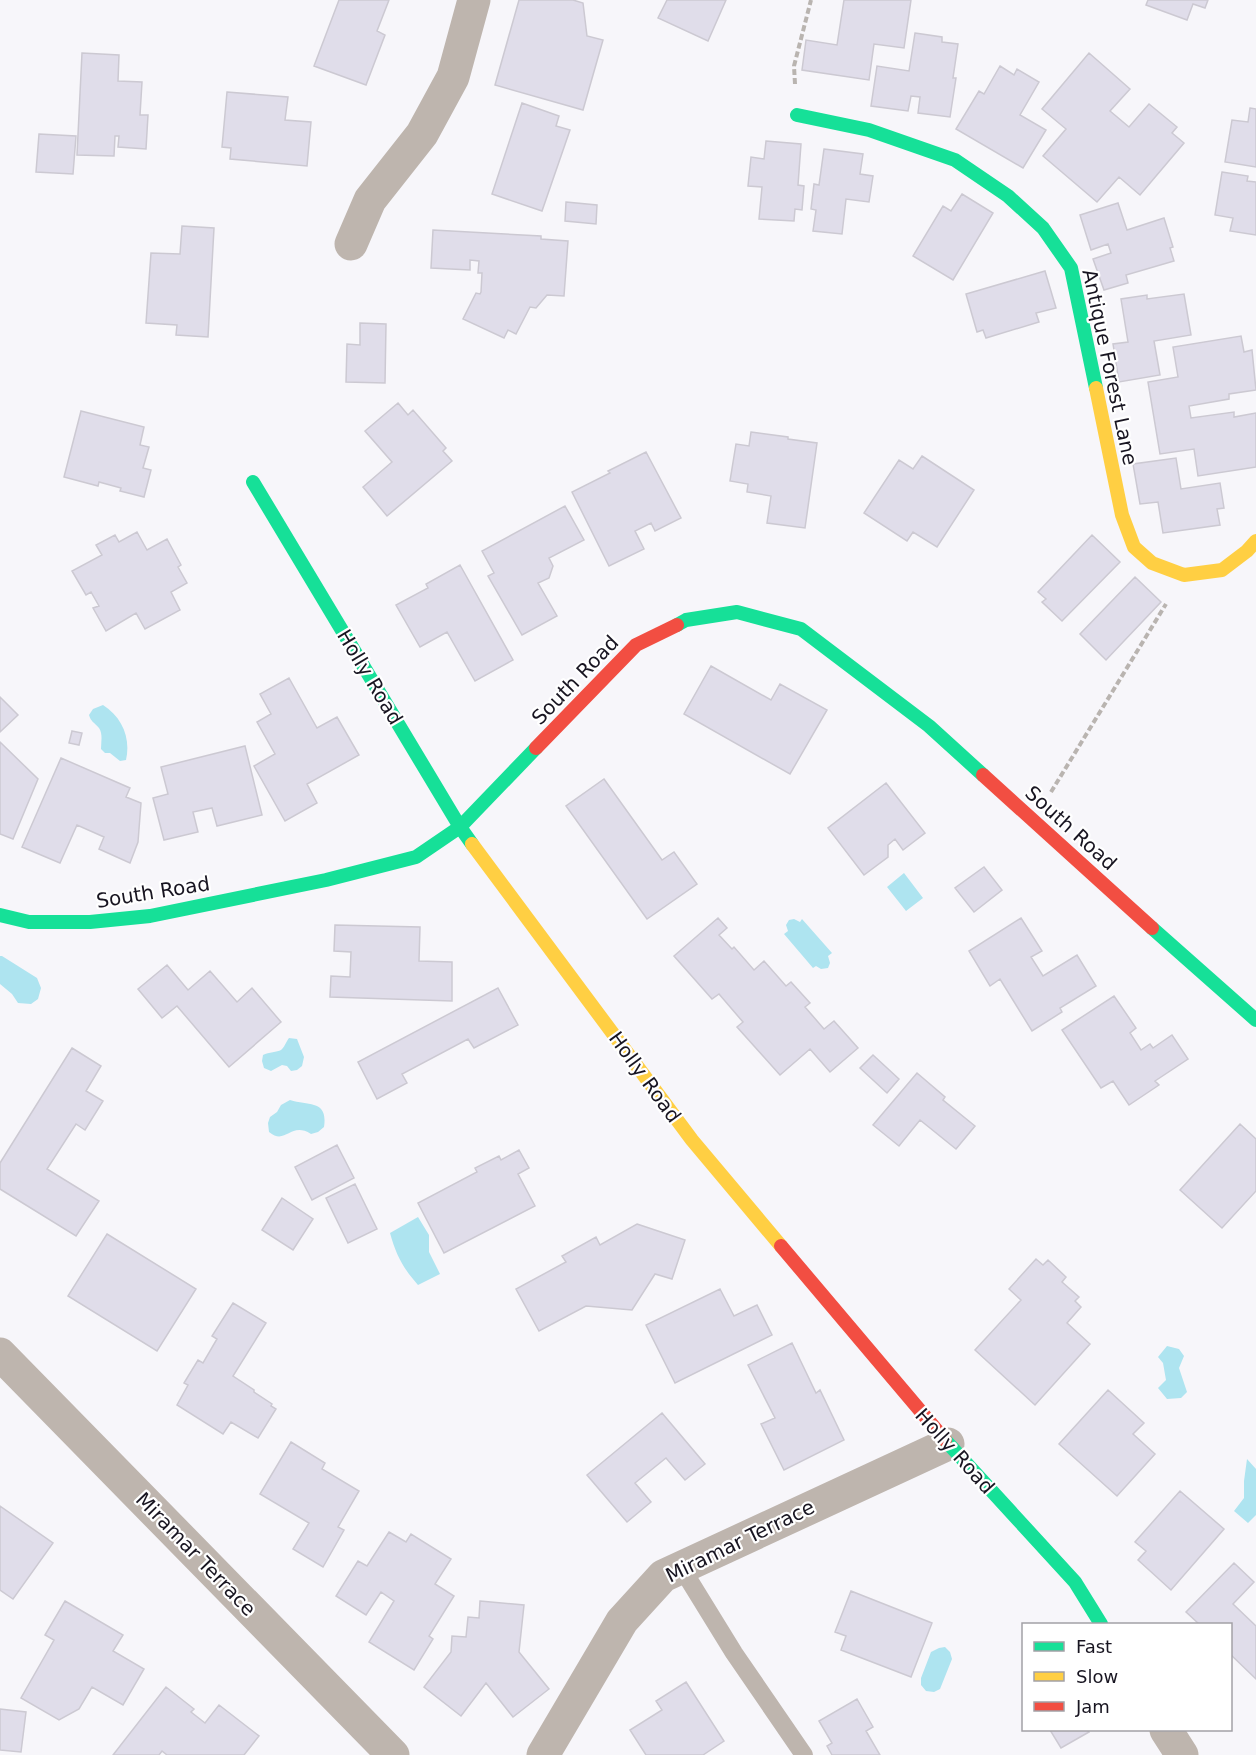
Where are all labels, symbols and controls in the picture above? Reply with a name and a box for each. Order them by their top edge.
street label: Antique Forest Lane [1077,267,1143,467]
street label: Holly Road [332,625,408,729]
street label: South Road [527,630,623,730]
street label: South Road [1020,781,1122,875]
street label: South Road [94,871,212,913]
street label: Holly Road [604,1027,686,1127]
street label: Holly Road [910,1403,1000,1499]
street label: Miramar Terrace [131,1487,261,1621]
street label: Miramar Terrace [662,1495,818,1587]
legend [1022,1623,1232,1731]
text: Fast [1076,1636,1112,1657]
text: Slow [1076,1666,1118,1687]
text: Jam [1075,1696,1110,1717]

